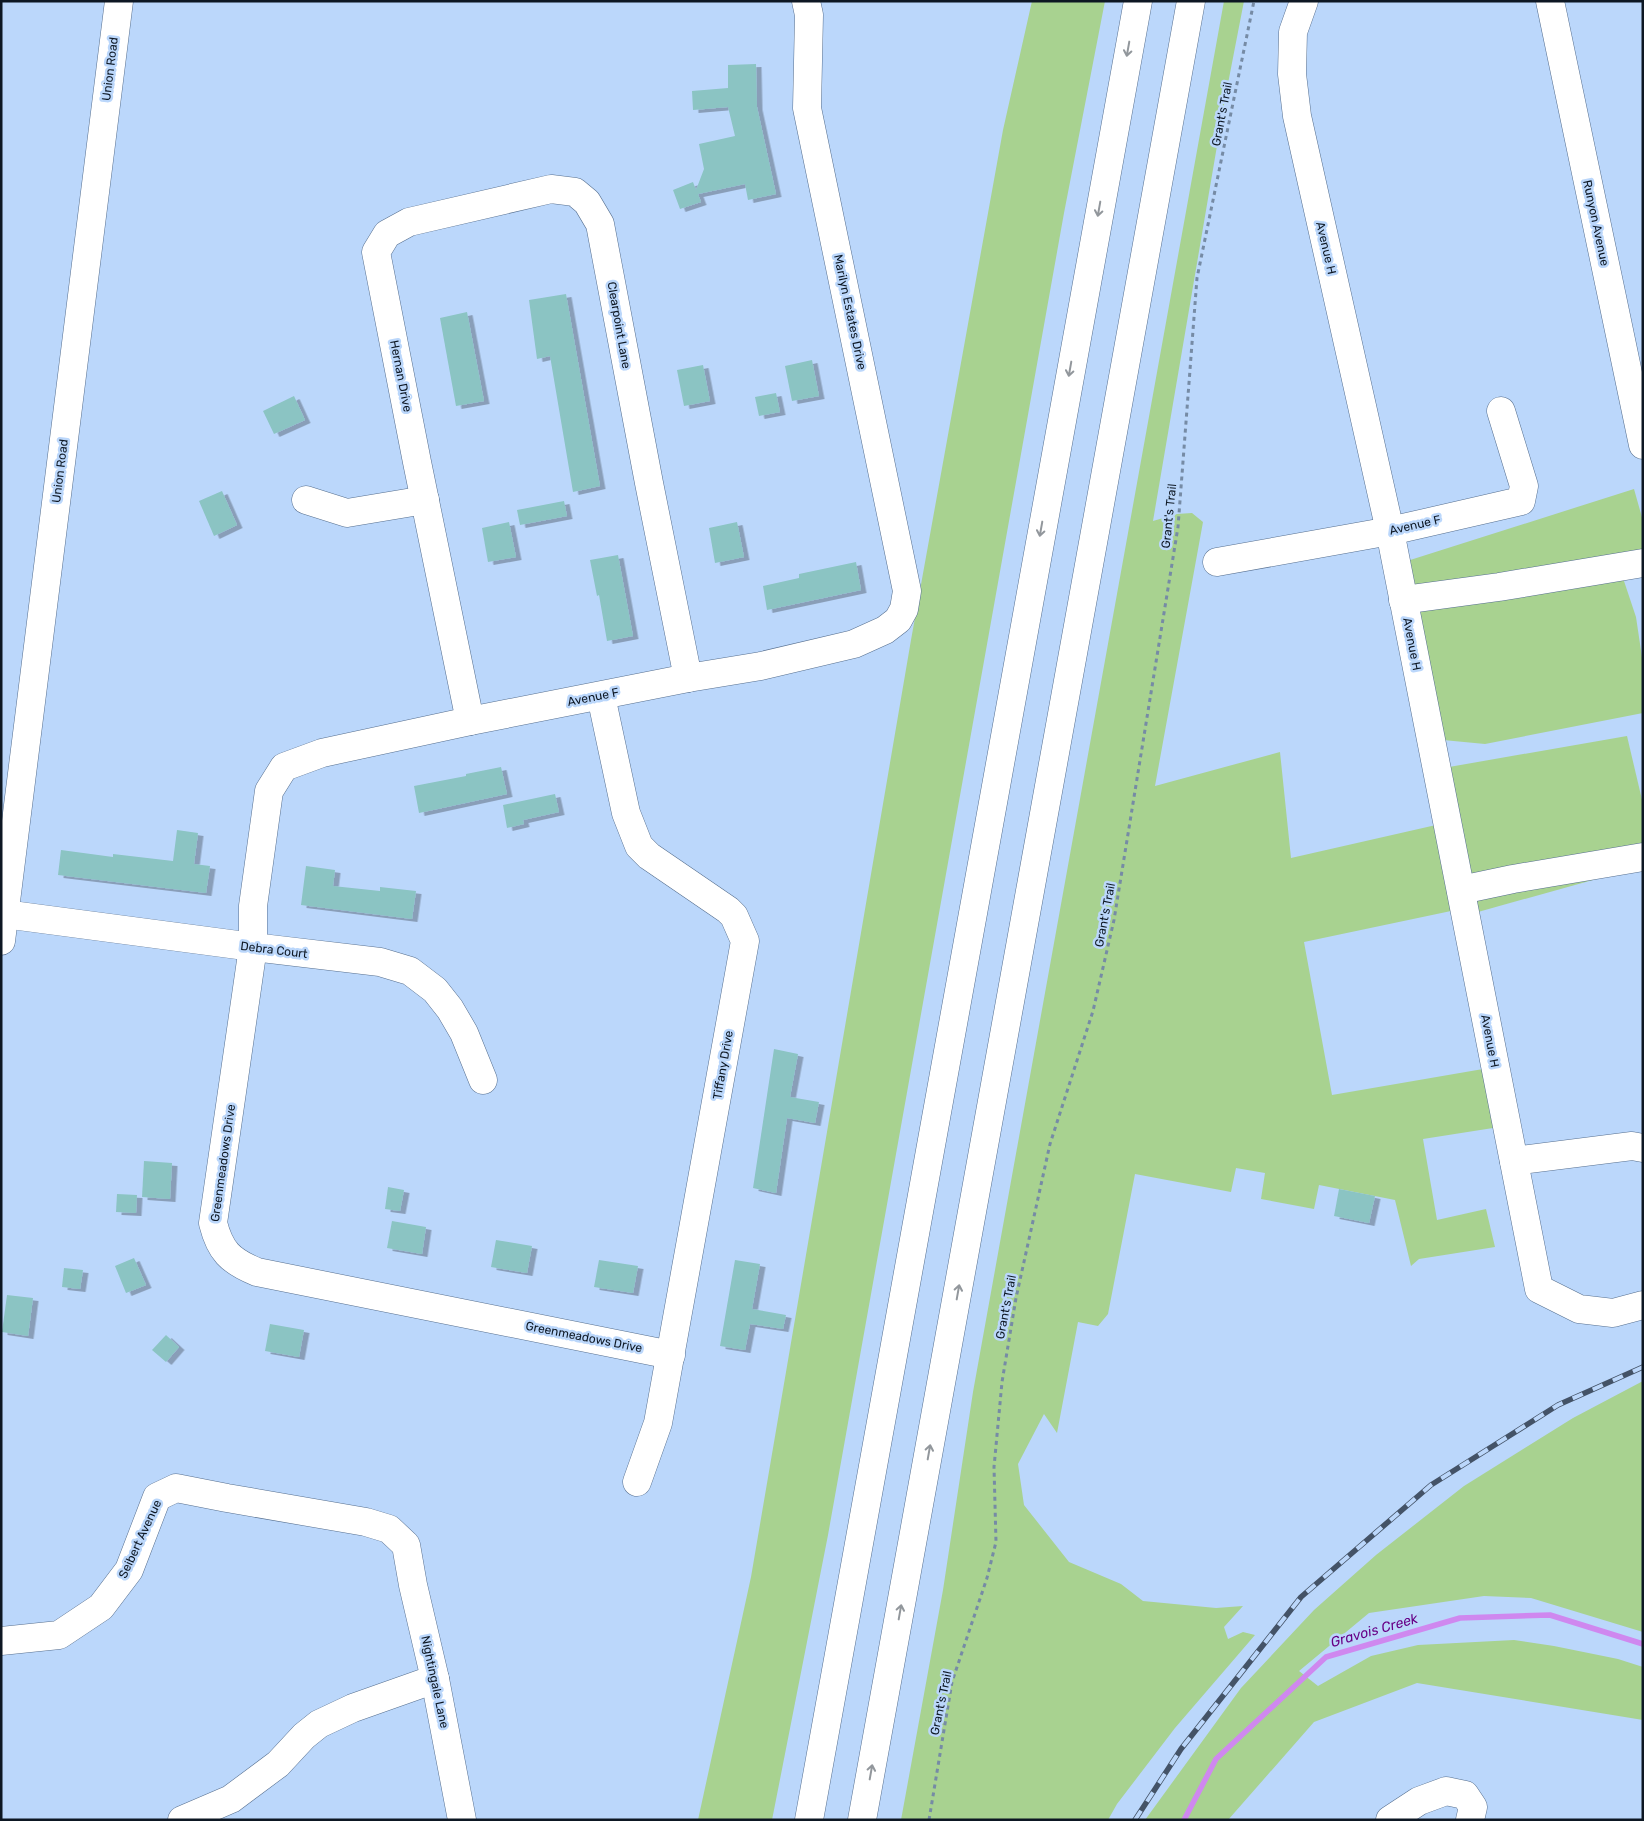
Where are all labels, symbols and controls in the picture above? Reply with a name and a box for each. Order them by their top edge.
street label: Union Road [99,36,121,102]
one-way arrow [1123,41,1133,57]
street label: Grant's Trail [1209,81,1235,147]
street label: Runyon Avenue [1580,179,1612,267]
one-way arrow [1093,201,1103,217]
street label: Avenue H [1313,220,1339,276]
street label: Marilyn Estates Drive [831,253,869,371]
street label: Clearpoint Lane [604,280,634,370]
street label: Hernan Drive [387,339,415,413]
one-way arrow [1065,360,1074,376]
street label: Union Road [49,438,71,504]
street label: Grant's Trail [1159,483,1179,549]
street label: Avenue F [1388,512,1442,538]
one-way arrow [1036,520,1046,536]
street label: Avenue H [1400,616,1424,672]
street label: Avenue F [566,685,620,709]
street label: Grant's Trail [1092,882,1118,948]
street label: Debra Court [240,939,309,961]
street label: Avenue H [1478,1013,1502,1069]
street label: Tiffany Drive [710,1029,736,1101]
street label: Greenmeadows Drive [208,1103,238,1223]
street label: Grant's Trail [993,1274,1019,1340]
one-way arrow [953,1284,963,1300]
street label: Greenmeadows Drive [524,1319,644,1355]
one-way arrow [924,1444,934,1460]
street label: Seibert Avenue [116,1497,164,1580]
one-way arrow [895,1604,905,1620]
water label: Gravois Creek [1329,1610,1420,1651]
street label: Nightingale Lane [418,1634,452,1730]
street label: Grant's Trail [927,1670,955,1736]
one-way arrow [867,1764,876,1780]

